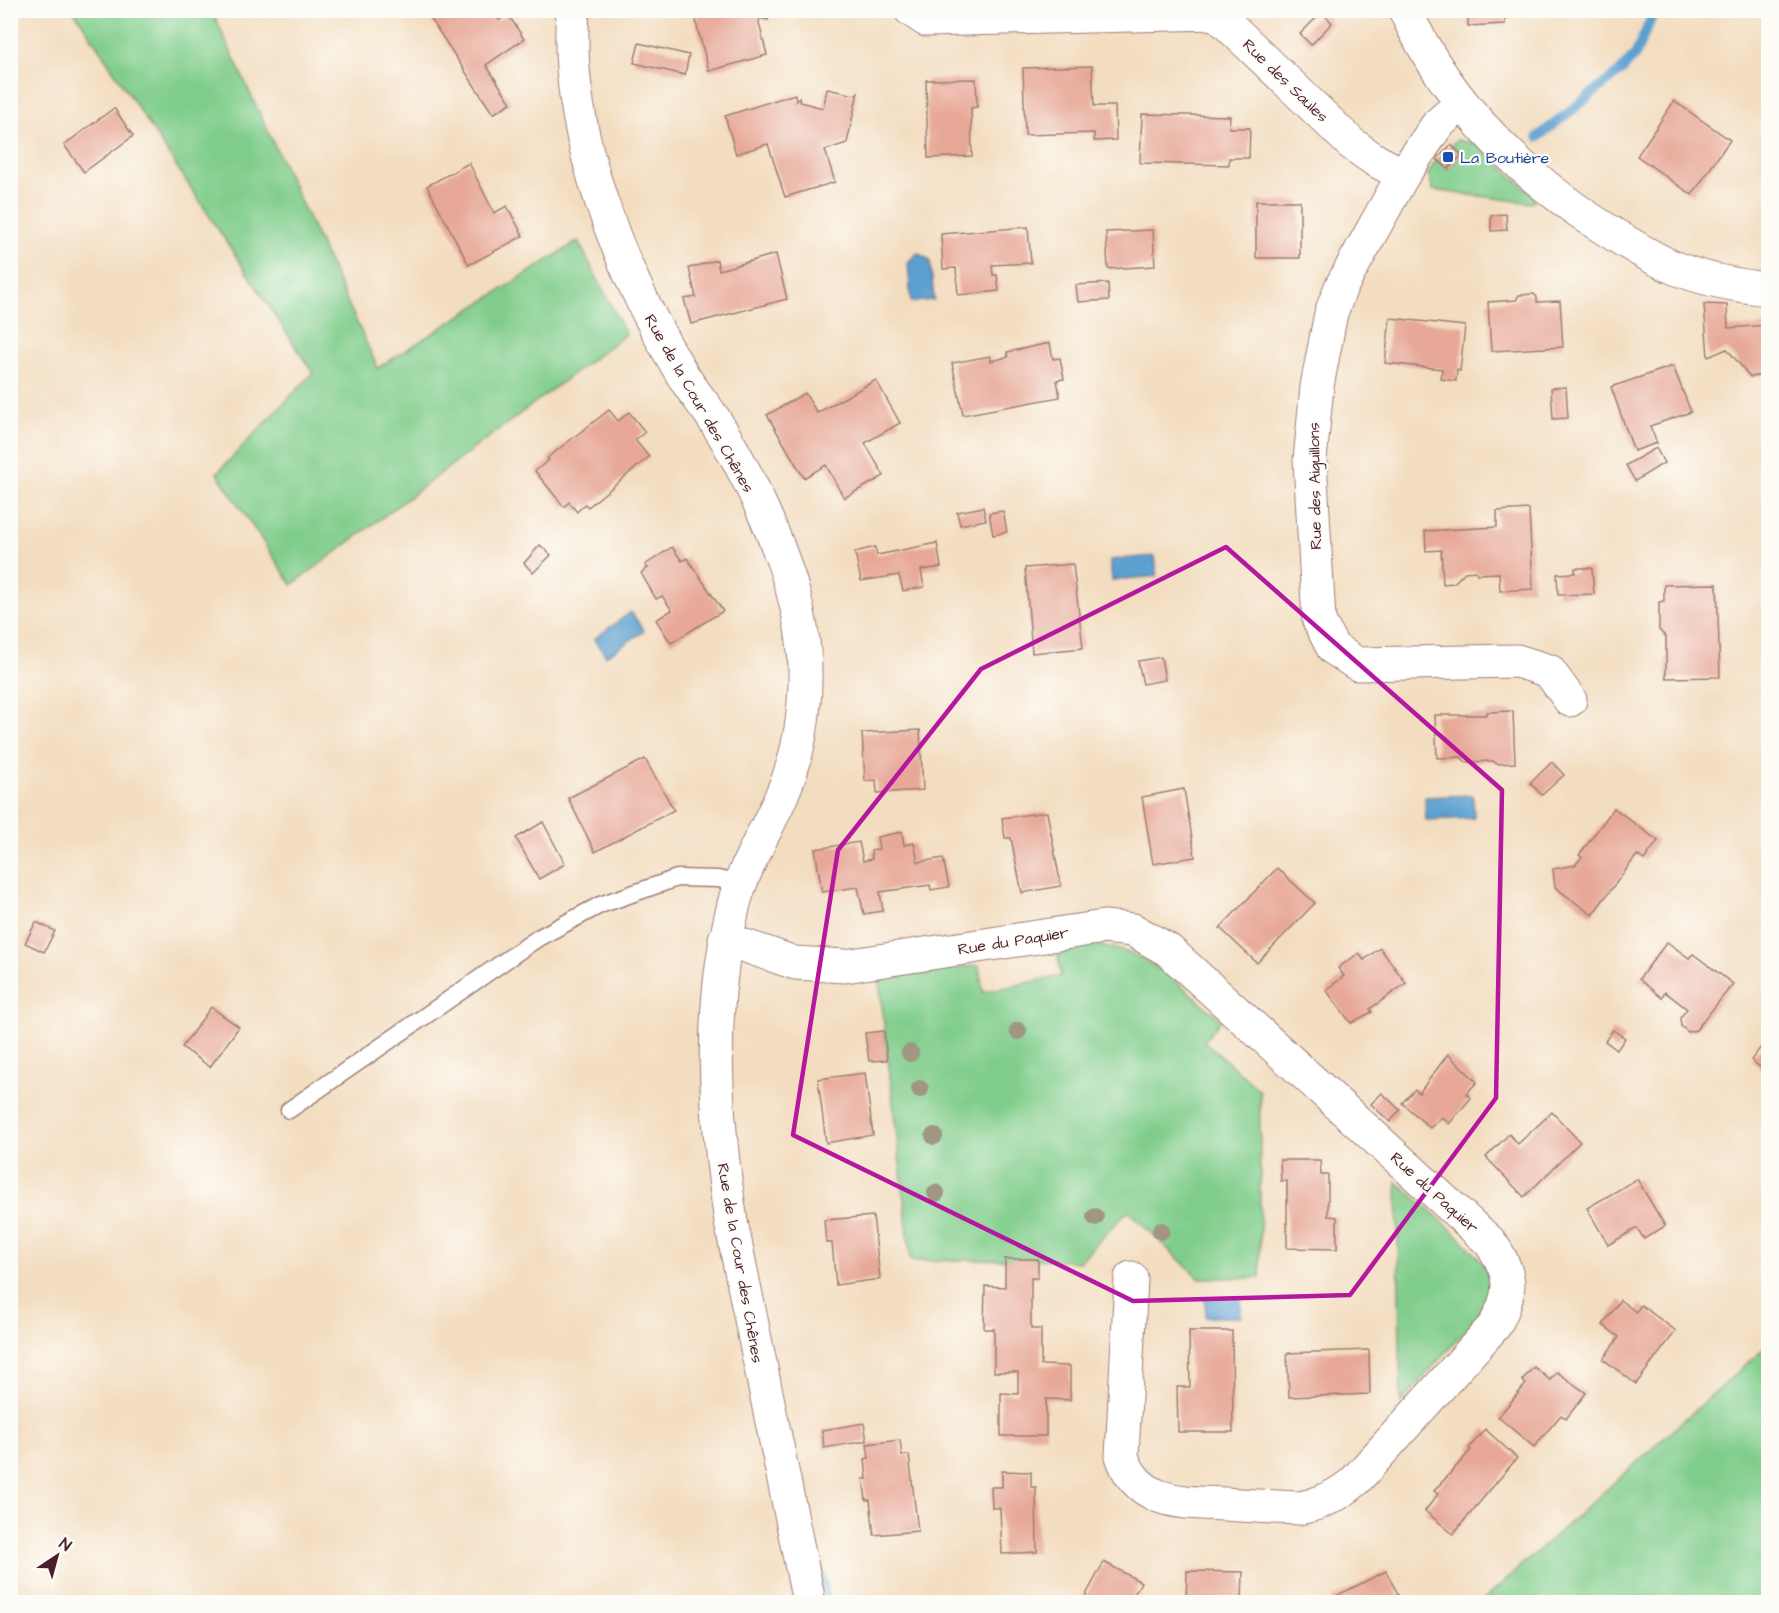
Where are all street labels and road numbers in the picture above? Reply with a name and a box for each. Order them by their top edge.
street label: Rue des Saules [1238,34,1333,127]
street label: Rue de la Cour des Chênes [639,310,759,497]
street label: Rue des Aiguillons [1303,422,1328,550]
street label: Rue du Paquier [956,921,1070,961]
street label: Rue du Paquier [1385,1147,1483,1238]
street label: Rue de la Cour des Chênes [712,1162,768,1365]

